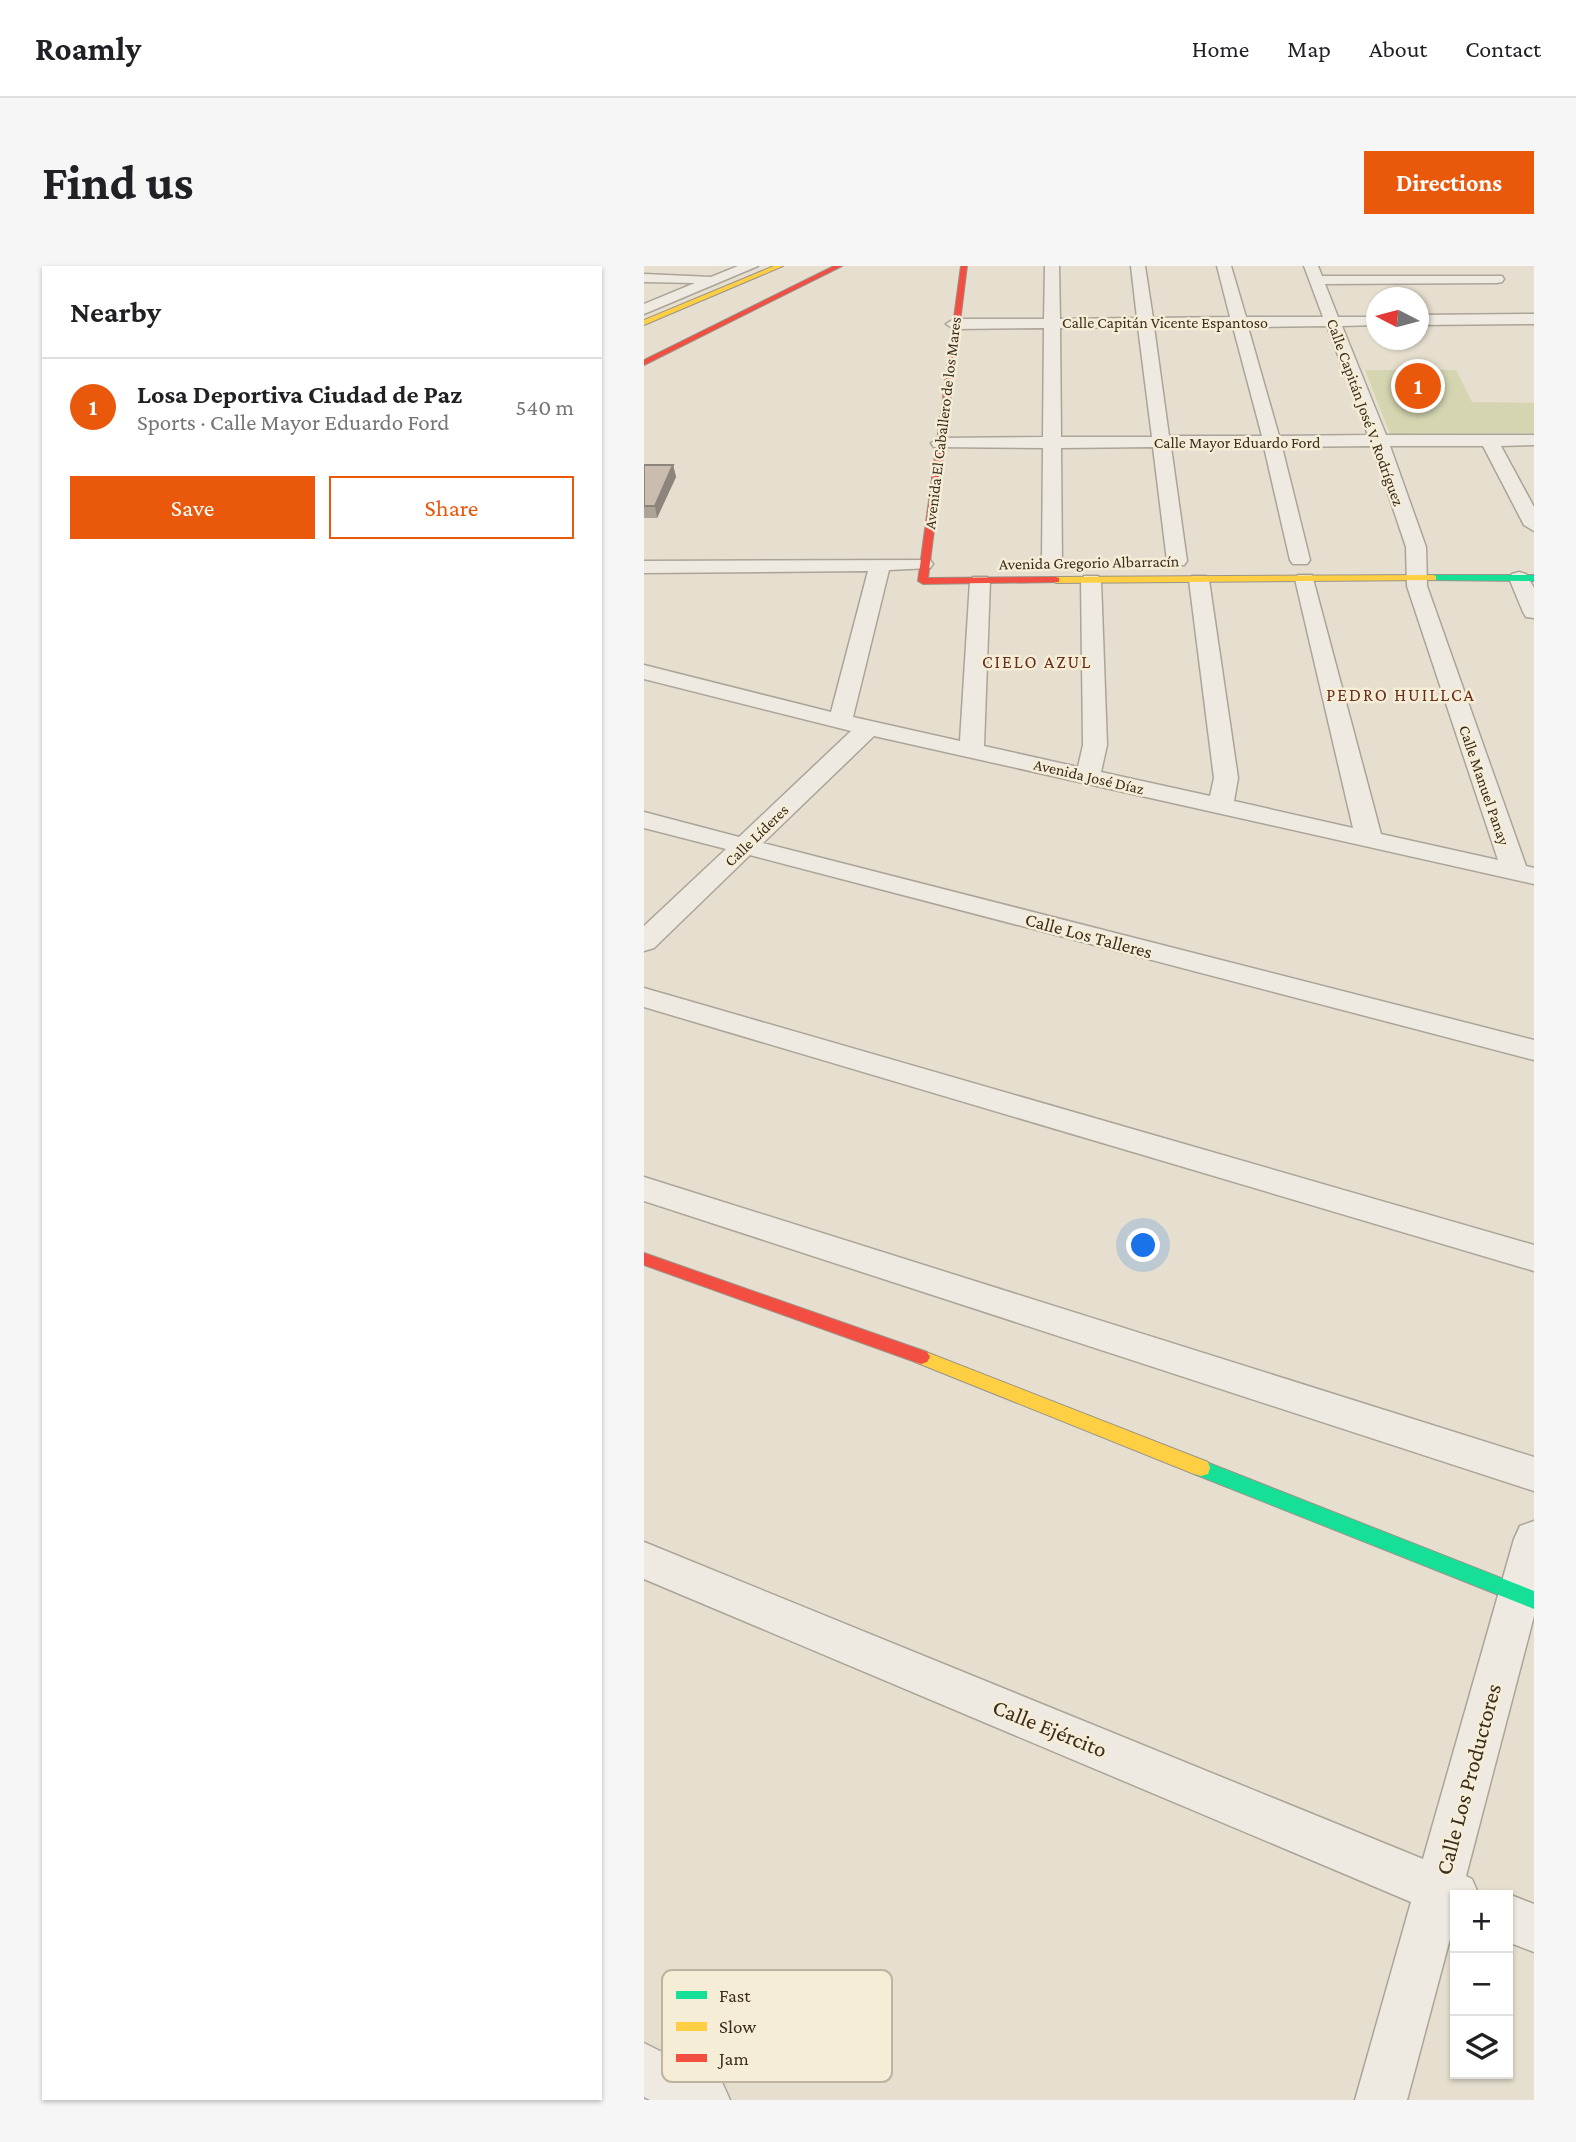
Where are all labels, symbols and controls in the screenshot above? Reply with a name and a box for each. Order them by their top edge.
text: Roamly [35,30,141,67]
text: Home [1192,35,1249,62]
text: Map [1287,35,1331,62]
text: About [1369,35,1427,62]
text: Contact [1465,35,1541,62]
button: Directions [1364,151,1534,214]
text: Find us [42,155,194,210]
north arrow [1366,287,1429,350]
text: Nearby [70,295,161,328]
street label: Calle Capitán Vicente Espantoso [1062,314,1268,332]
street label: Avenida El Caballero de los Mares [921,316,964,530]
street label: Calle Capitán José V. Rodríguez [1323,316,1407,509]
pin: 1 [1395,360,1441,412]
text: Losa Deportiva Ciudad de Paz [137,380,462,409]
text: 1 [89,394,97,420]
text: 540 m [516,394,574,420]
text: Sports · Calle Mayor Eduardo Ford [137,409,449,435]
street label: Calle Mayor Eduardo Ford [1154,434,1321,452]
button: Save [70,476,315,539]
button: Share [329,476,574,539]
street label: Avenida Gregorio Albarracín [999,552,1180,574]
district label: CIELO AZUL [982,652,1092,672]
district label: PEDRO HUILLCA [1326,685,1476,705]
street label: Calle Manuel Panay [1455,723,1513,848]
street label: Avenida José Díaz [1032,756,1146,798]
street label: Calle Líderes [721,801,792,870]
street label: Calle Los Talleres [1023,908,1155,963]
your location [1126,1228,1160,1262]
street label: Calle Los Productores [1430,1680,1506,1878]
street label: Calle Ejército [989,1693,1111,1763]
map controls [1450,1890,1513,2079]
button: + [1450,1890,1513,1953]
button: − [1450,1953,1513,2016]
legend [662,1970,892,2082]
text: Fast [719,1985,751,2006]
text: Slow [719,2016,756,2037]
button: layers [1450,2016,1513,2079]
text: Jam [717,2048,749,2069]

